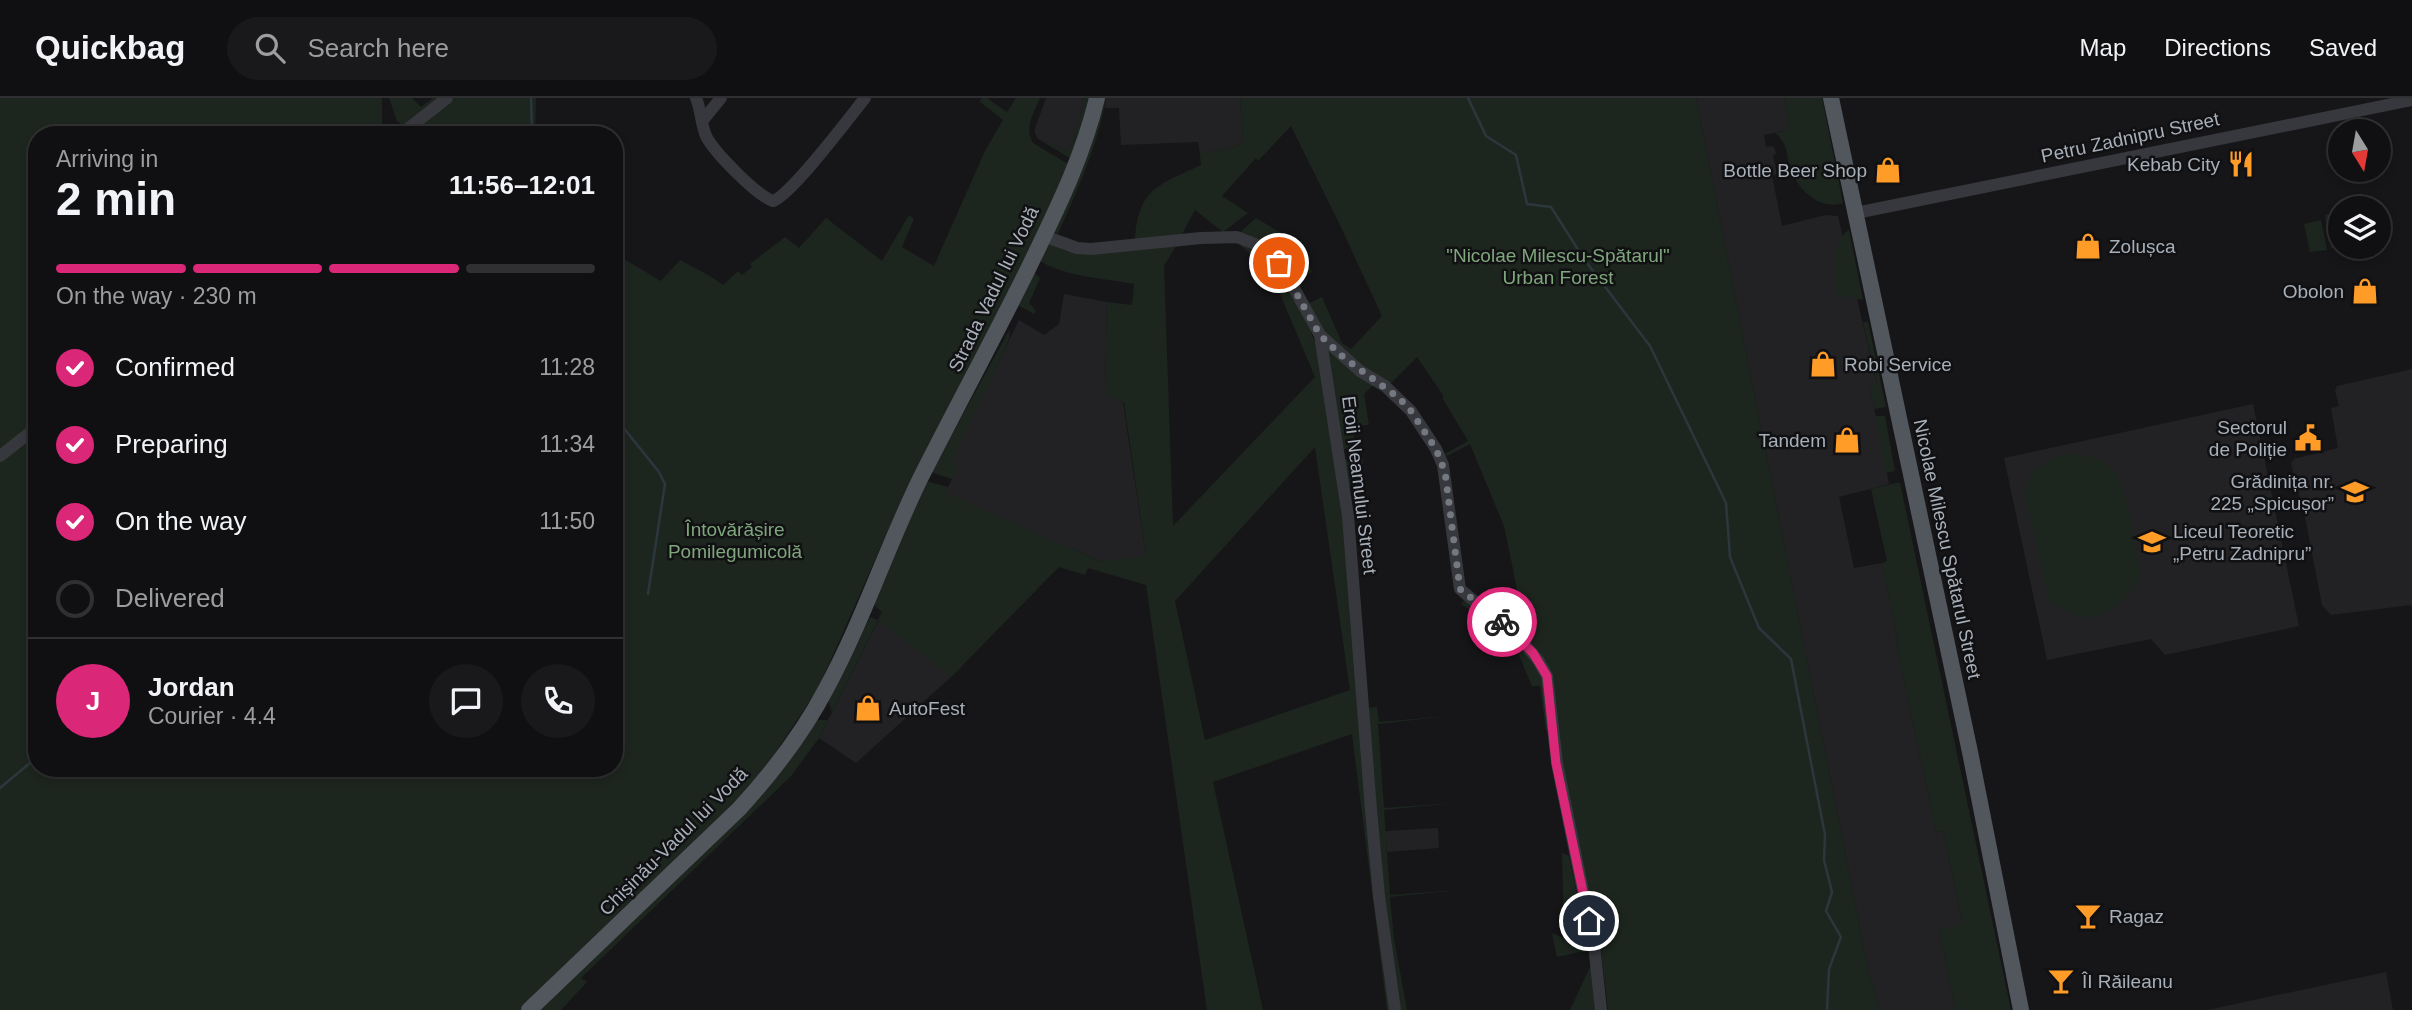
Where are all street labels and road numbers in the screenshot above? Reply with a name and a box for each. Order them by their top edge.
street label: Petru Zadnipru Street [2039,108,2222,167]
street label: Strada Vadul lui Vodă [944,203,1043,375]
street label: Eroii Neamului Street [1338,395,1381,576]
street label: Nicolae Milescu Spătarul Street [1910,417,1985,682]
street label: Chișinău-Vadul lui Vodă [595,763,752,920]

